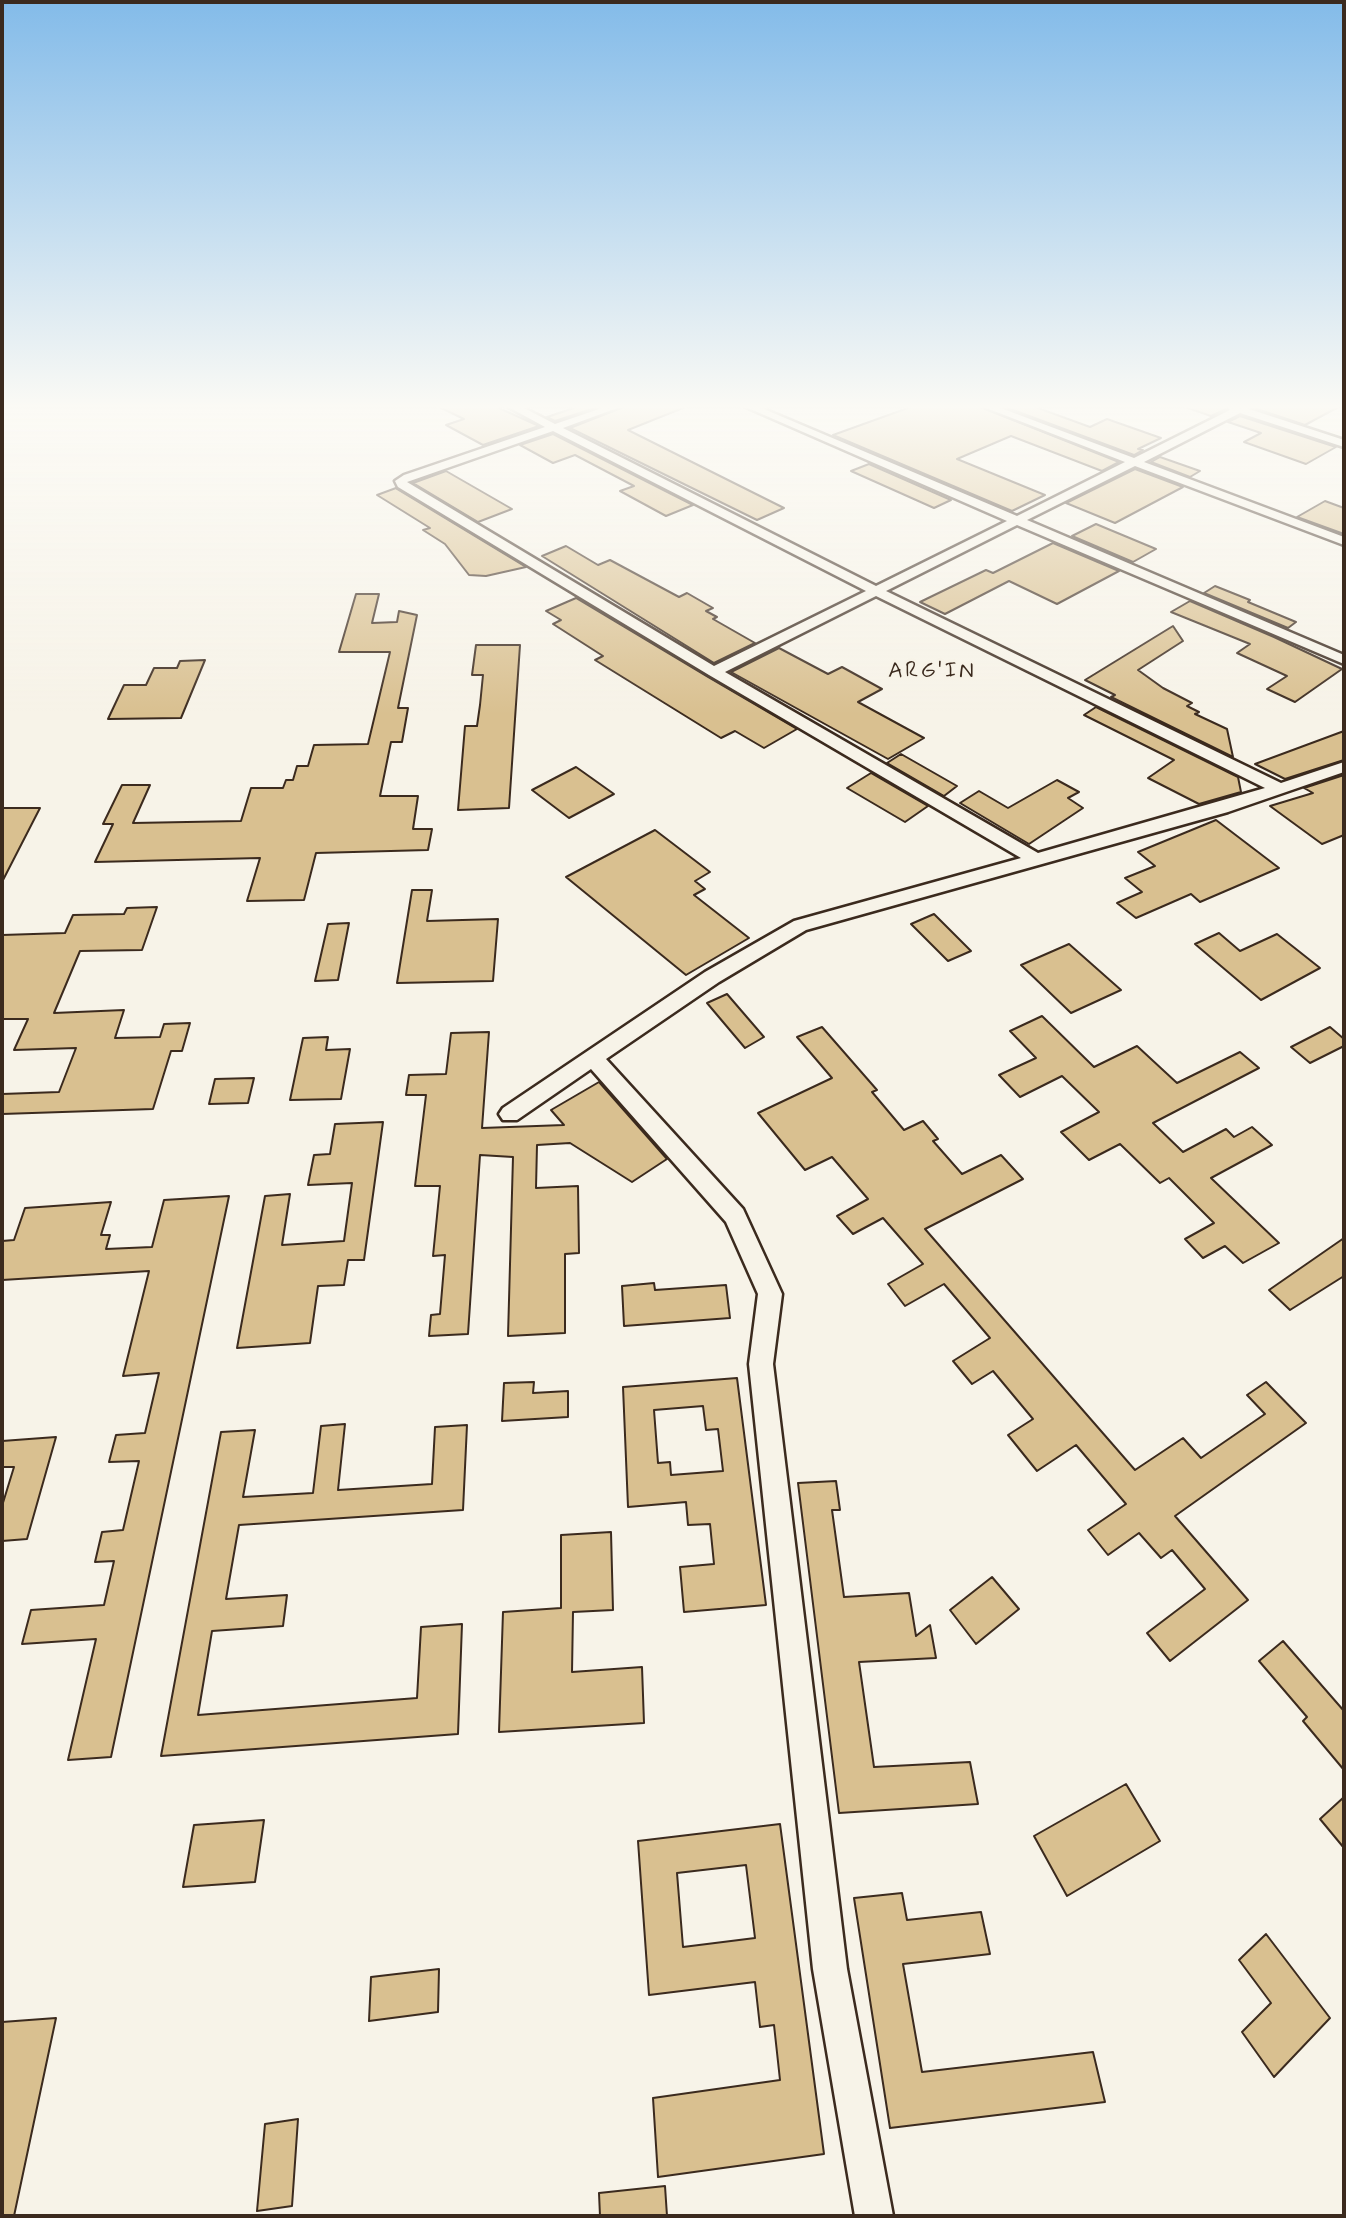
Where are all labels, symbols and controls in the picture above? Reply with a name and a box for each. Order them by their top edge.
district label: ARG'IN [889,658,975,686]

